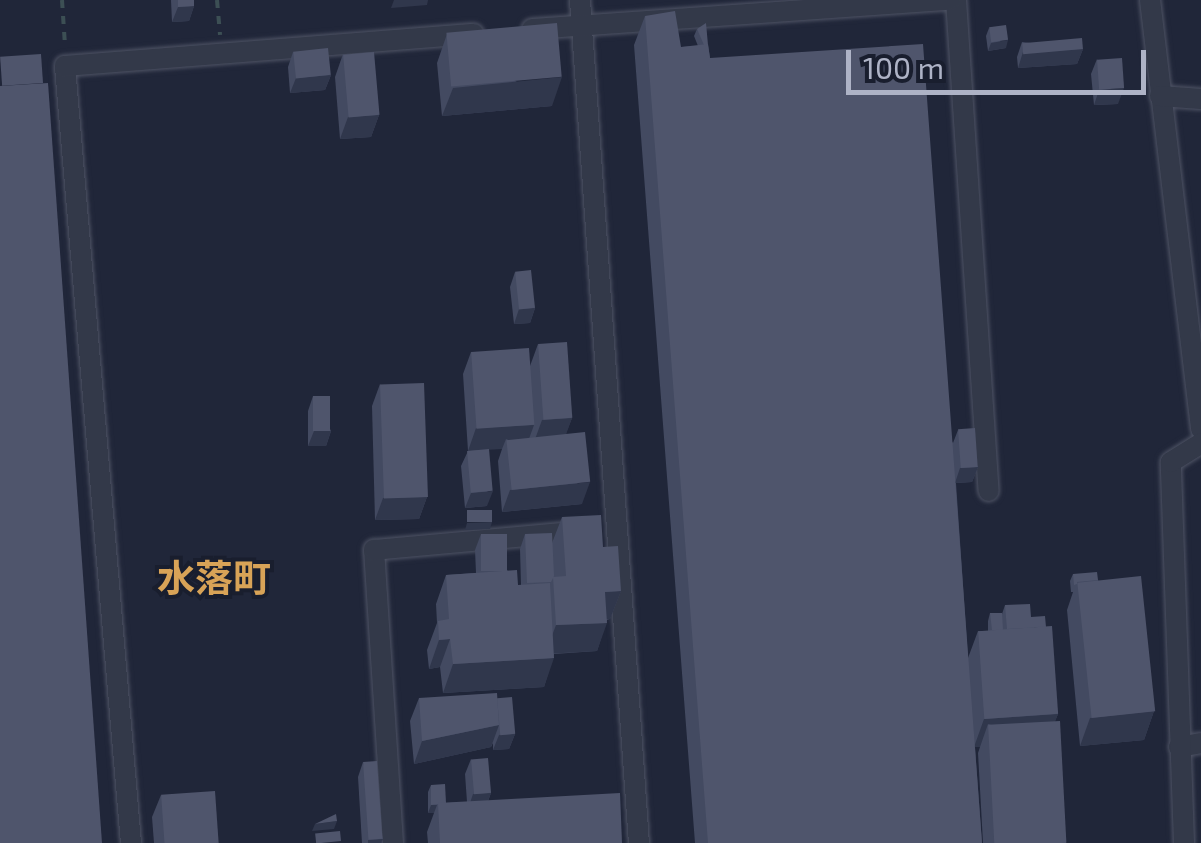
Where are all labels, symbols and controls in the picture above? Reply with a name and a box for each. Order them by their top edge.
scale bar [851,30,1151,92]
text: 100 m [863,49,944,85]
district label: 水落町 [157,555,271,601]

